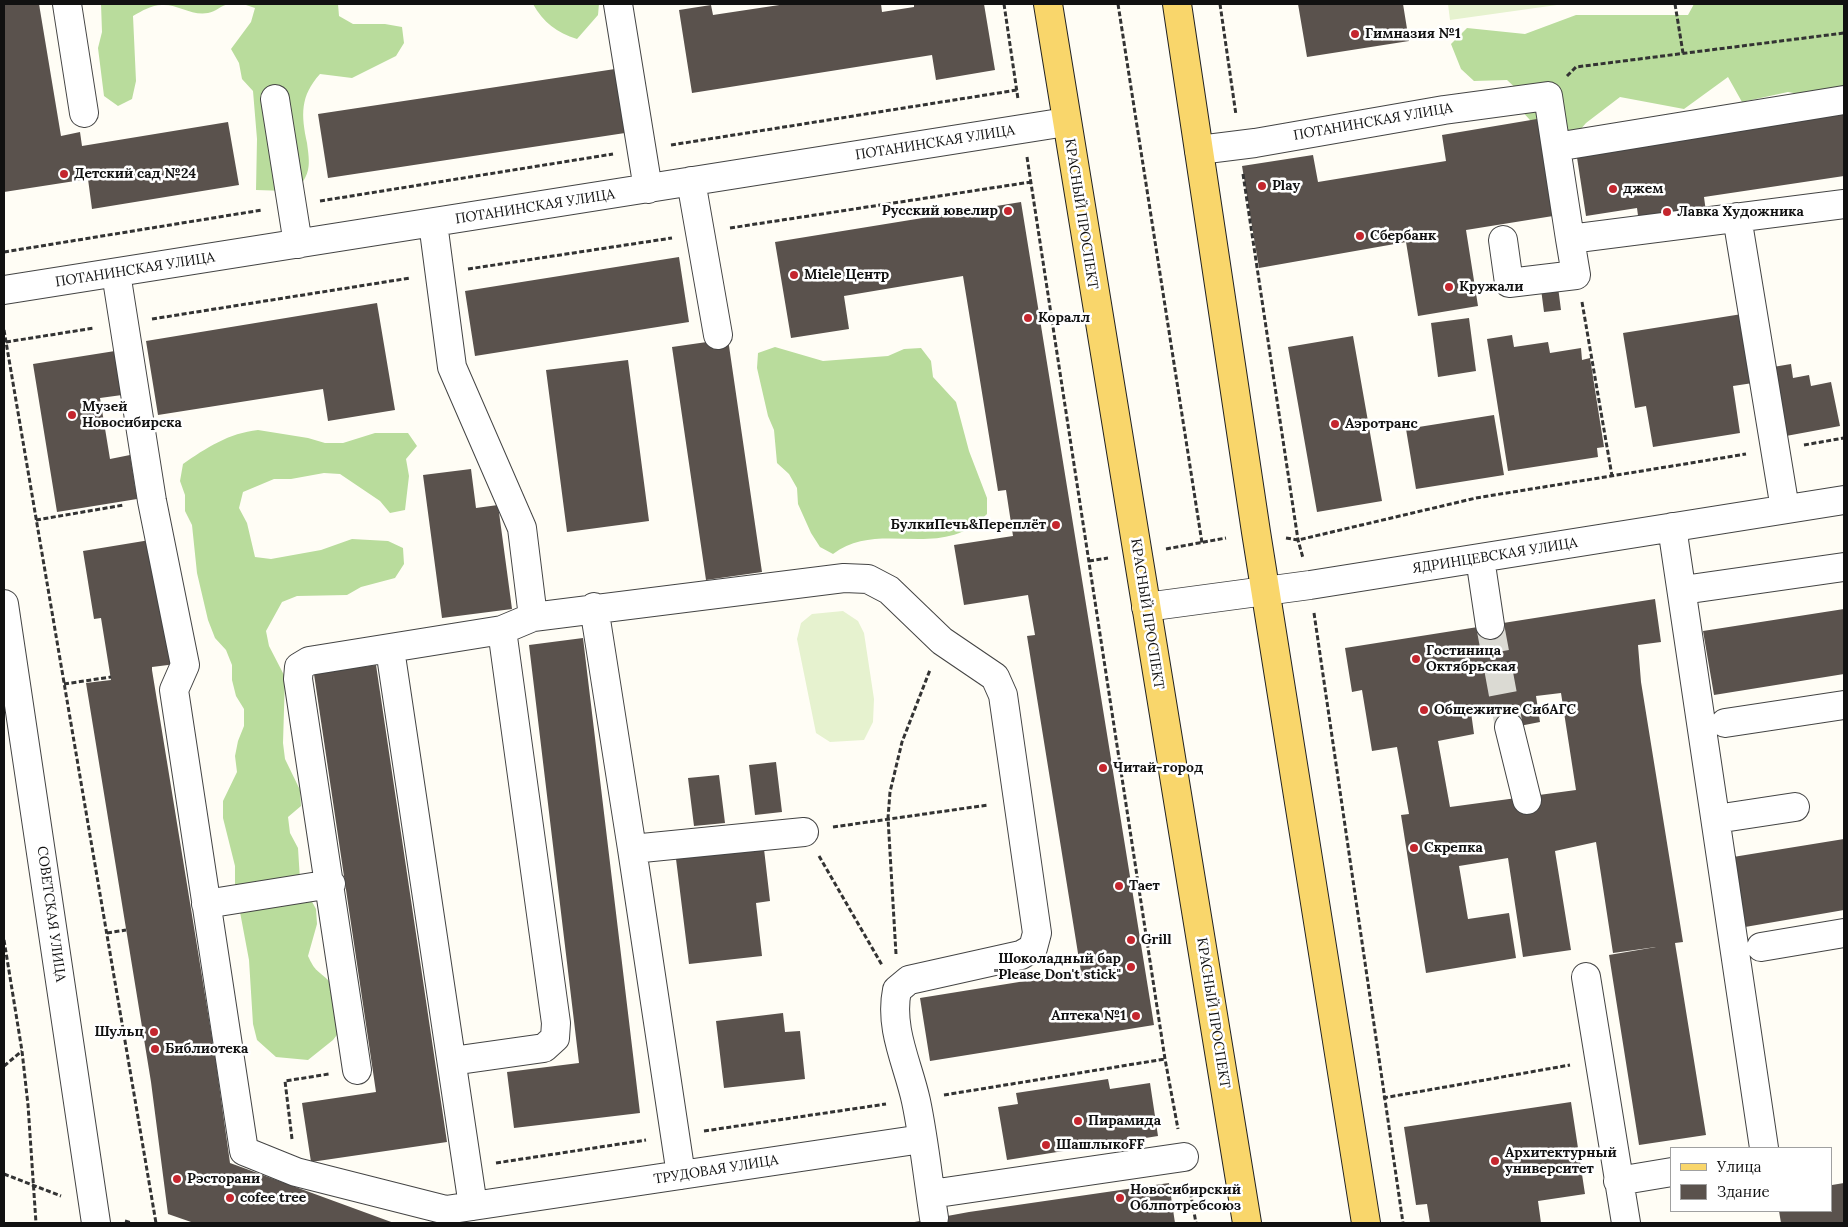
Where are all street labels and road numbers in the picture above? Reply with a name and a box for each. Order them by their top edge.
street label: ПОТАНИНСКАЯ УЛИЦА [1292,100,1454,144]
street label: ПОТАНИНСКАЯ УЛИЦА [854,122,1016,164]
street label: КРАСНЫЙ ПРОСПЕКТ [1061,137,1101,291]
street label: ПОТАНИНСКАЯ УЛИЦА [454,186,616,228]
street label: ПОТАНИНСКАЯ УЛИЦА [54,249,216,291]
street label: ЯДРИНЦЕВСКАЯ УЛИЦА [1411,535,1579,577]
street label: КРАСНЫЙ ПРОСПЕКТ [1127,537,1167,691]
street label: СОВЕТСКАЯ УЛИЦА [33,845,69,983]
street label: КРАСНЫЙ ПРОСПЕКТ [1193,936,1233,1090]
street label: ТРУДОВАЯ УЛИЦА [653,1152,779,1188]

